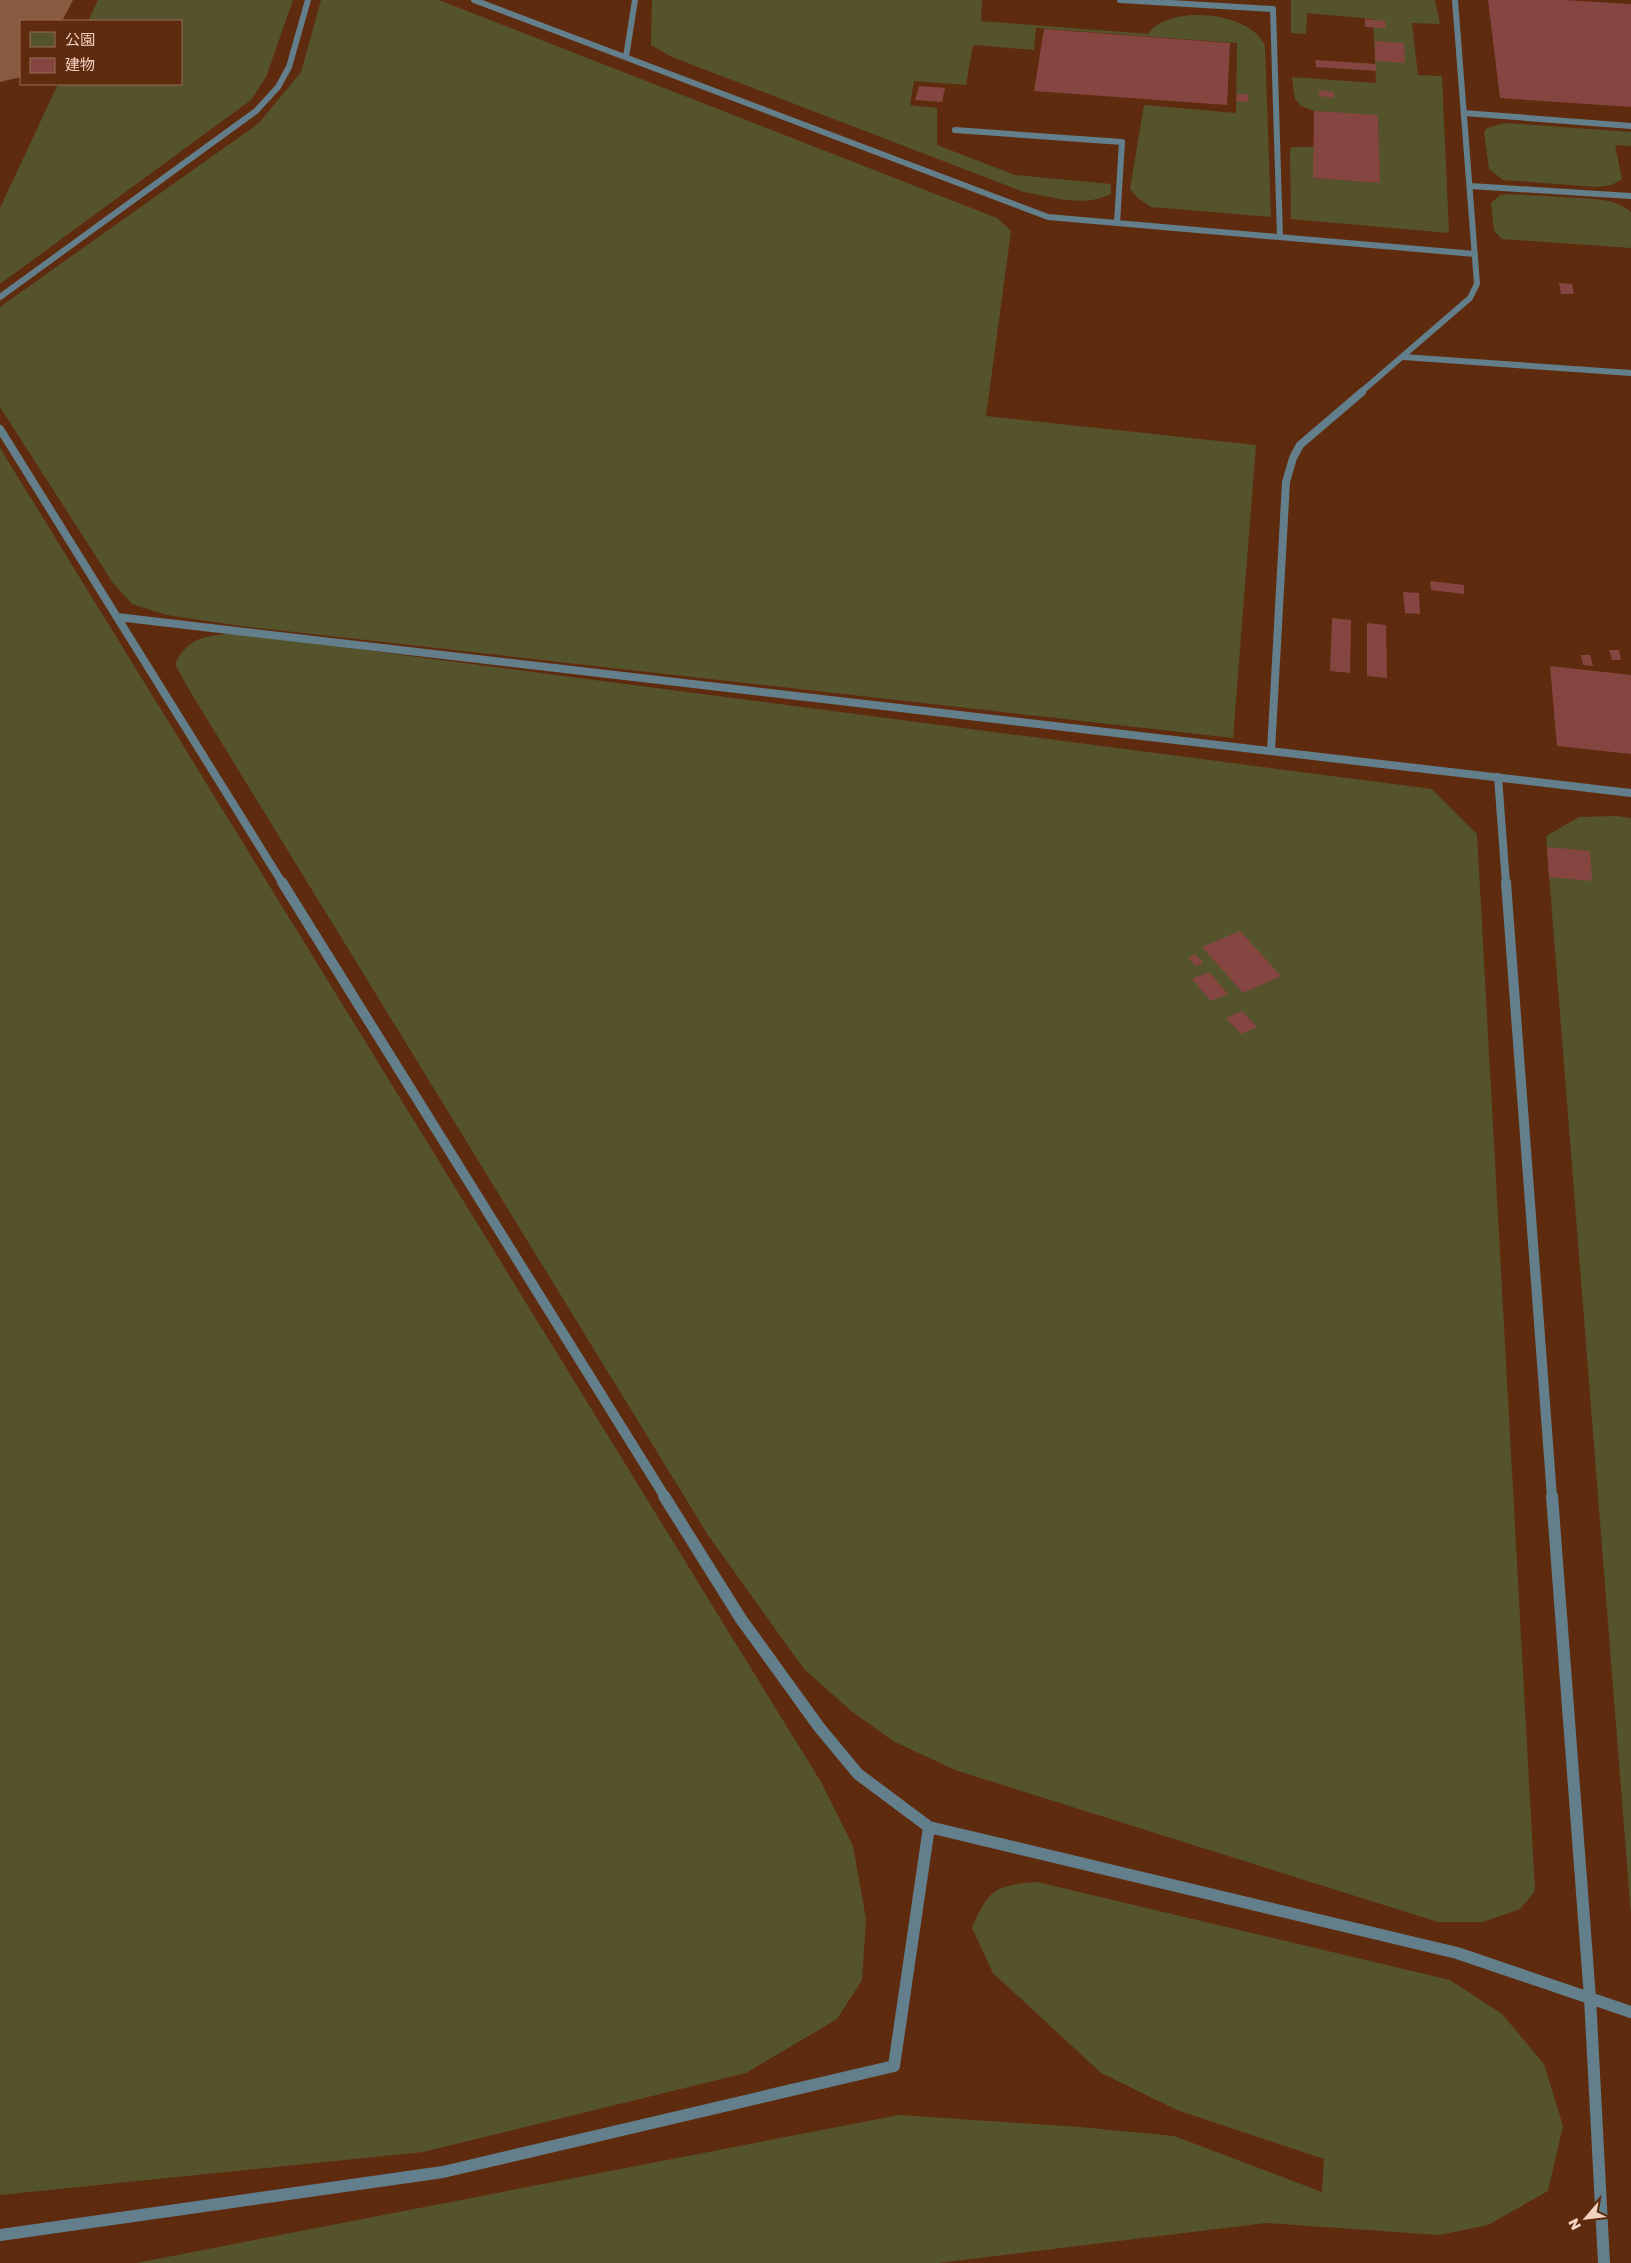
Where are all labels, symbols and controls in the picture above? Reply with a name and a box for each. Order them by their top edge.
legend [20,20,182,85]
text: 公園 [65,30,95,48]
text: 建物 [65,55,95,73]
north arrow [1561,2193,1611,2243]
text: N [1564,2216,1584,2233]

